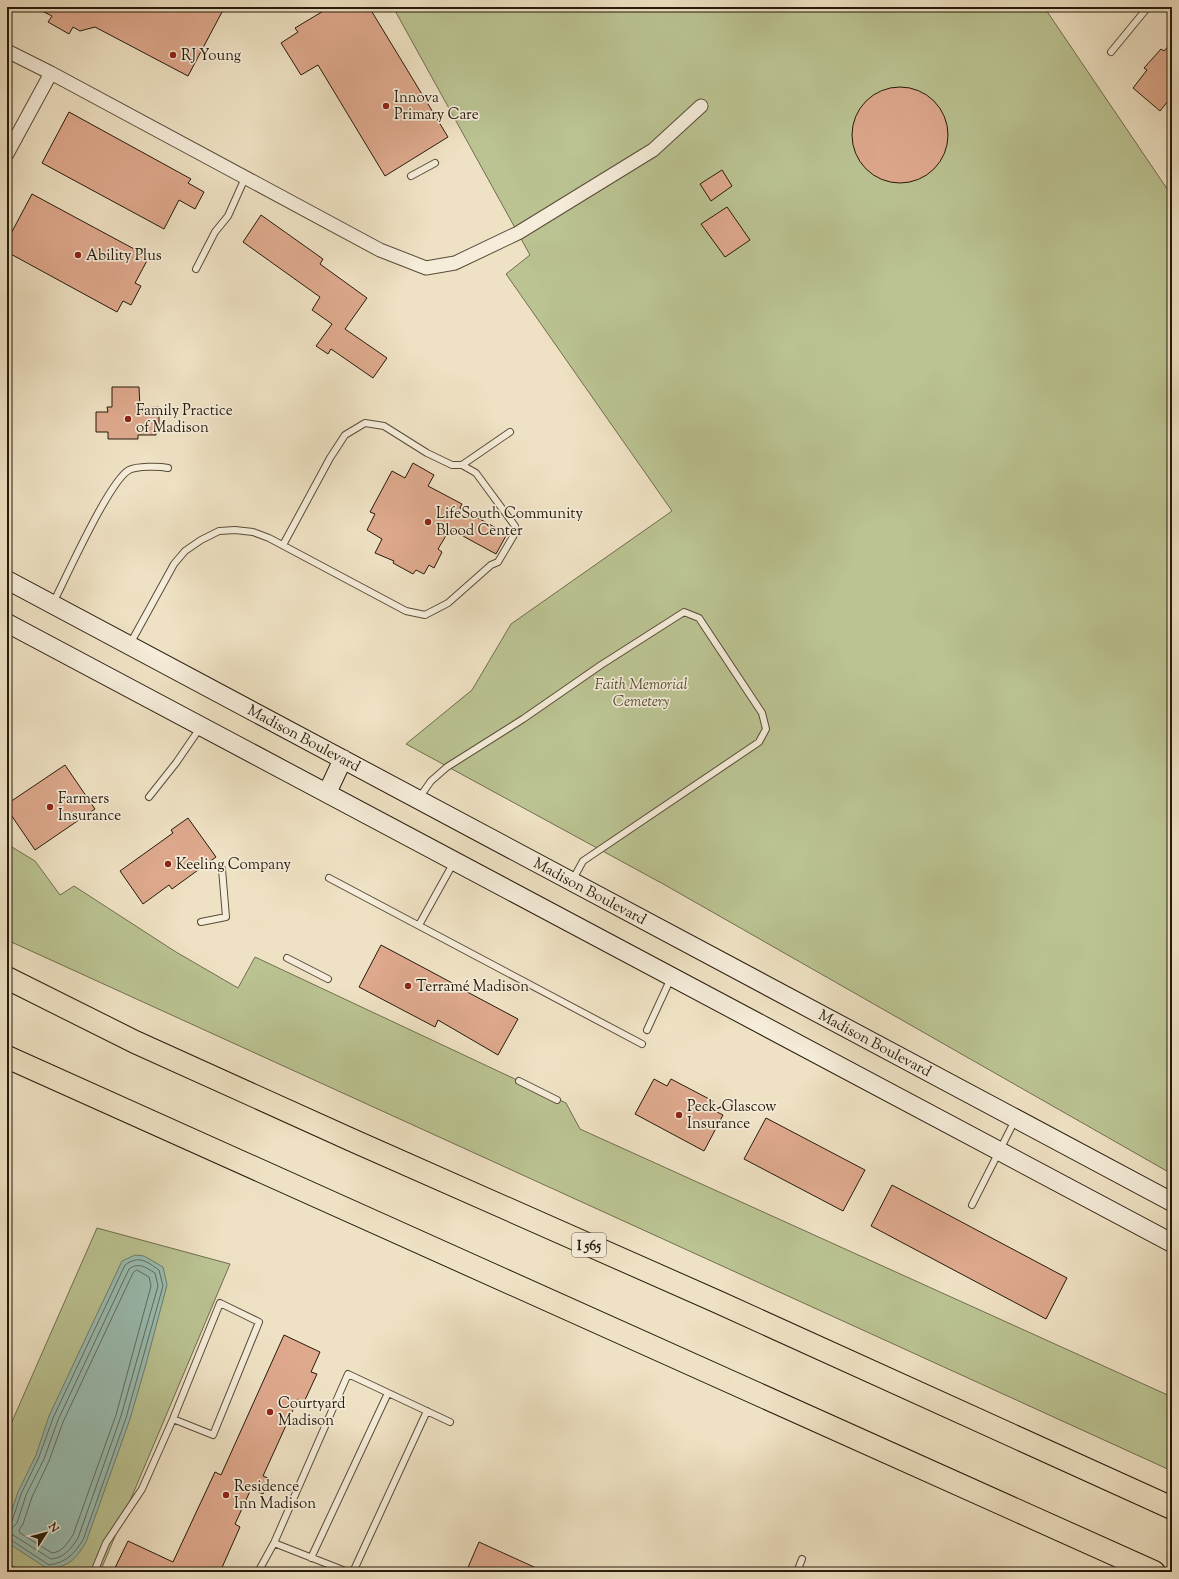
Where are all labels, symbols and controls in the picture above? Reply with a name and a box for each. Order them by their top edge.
place label: RJ Young [181,46,241,67]
marker: RJ Young [168,50,178,60]
place label: Innova Primary Care [394,88,479,126]
marker: Innova Primary Care [381,101,391,111]
place label: Ability Plus [86,246,162,267]
marker: Ability Plus [73,250,83,260]
place label: Family Practice of Madison [136,401,233,439]
marker: Family Practice of Madison [123,414,133,424]
place label: LifeSouth Community Blood Center [436,504,583,542]
marker: LifeSouth Community Blood Center [423,517,433,527]
park label: Faith Memorial Cemetery [594,675,688,713]
street label: Madison Boulevard [243,701,364,778]
place label: Farmers Insurance [58,789,121,827]
marker: Farmers Insurance [45,802,55,812]
street label: Madison Boulevard [529,854,650,931]
place label: Keeling Company [176,855,292,876]
marker: Keeling Company [163,859,173,869]
place label: Terramé Madison [416,977,529,998]
marker: Terramé Madison [403,981,413,991]
street label: Madison Boulevard [814,1006,935,1083]
place label: Peck-Glascow Insurance [687,1097,777,1135]
marker: Peck-Glascow Insurance [674,1110,684,1120]
road number: I 565 [572,1233,606,1257]
place label: Courtyard Madison [278,1394,346,1432]
marker: Courtyard Madison [265,1407,275,1417]
place label: Residence Inn Madison [234,1477,316,1515]
marker: Residence Inn Madison [221,1490,231,1500]
north arrow [26,1513,66,1553]
text: N [44,1519,62,1536]

